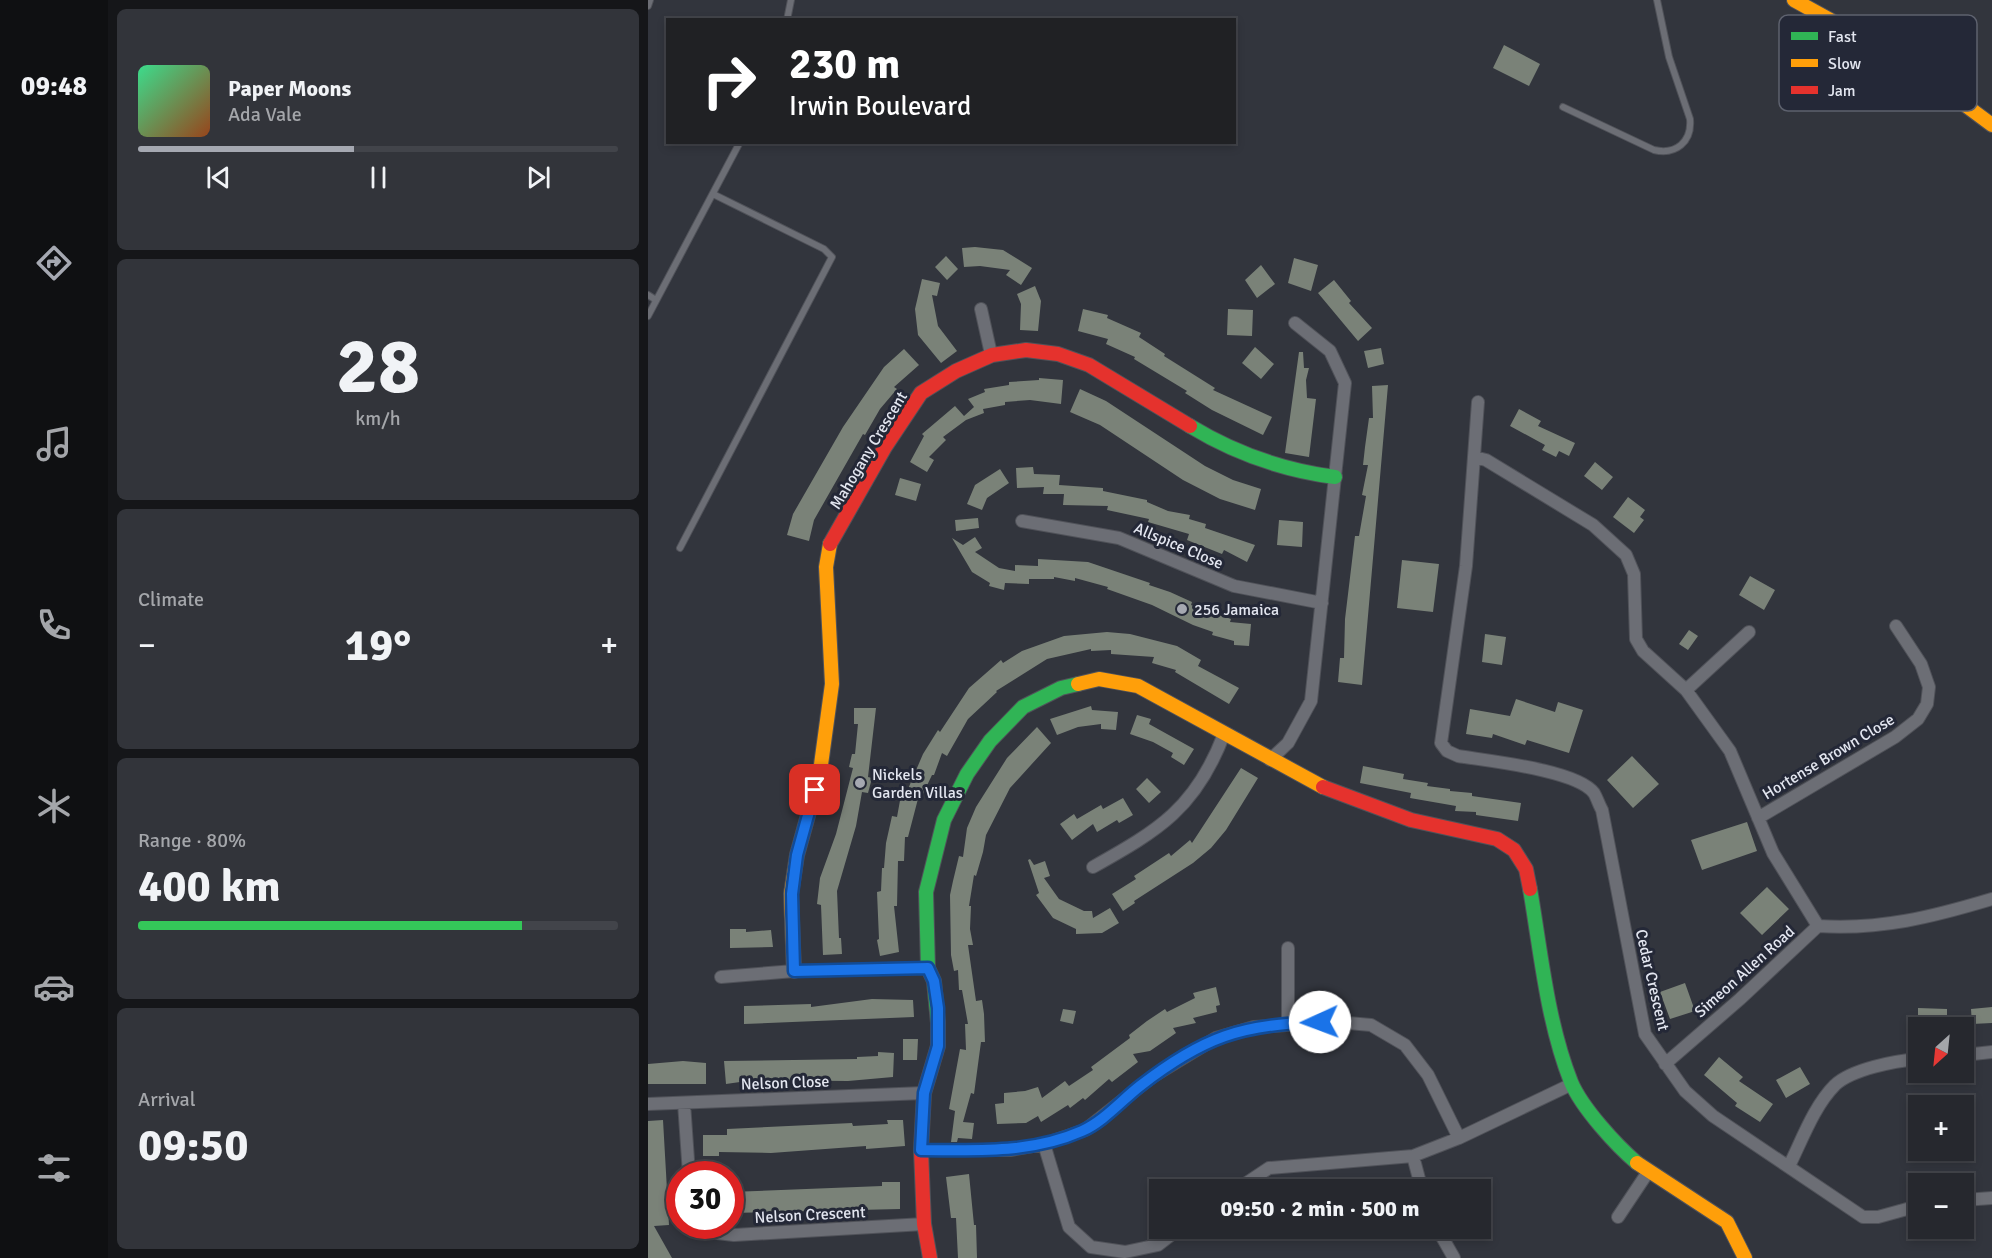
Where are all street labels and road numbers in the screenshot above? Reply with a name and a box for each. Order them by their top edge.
street label: Mahogany Crescent [826,388,912,513]
street label: Allspice Close [1131,518,1226,574]
street label: Hortense Brown Close [1759,710,1898,804]
street label: Simeon Allen Road [1691,922,1799,1022]
street label: Cedar Crescent [1631,927,1674,1033]
street label: Nelson Close [740,1071,830,1095]
street label: Nelson Crescent [754,1202,866,1228]

